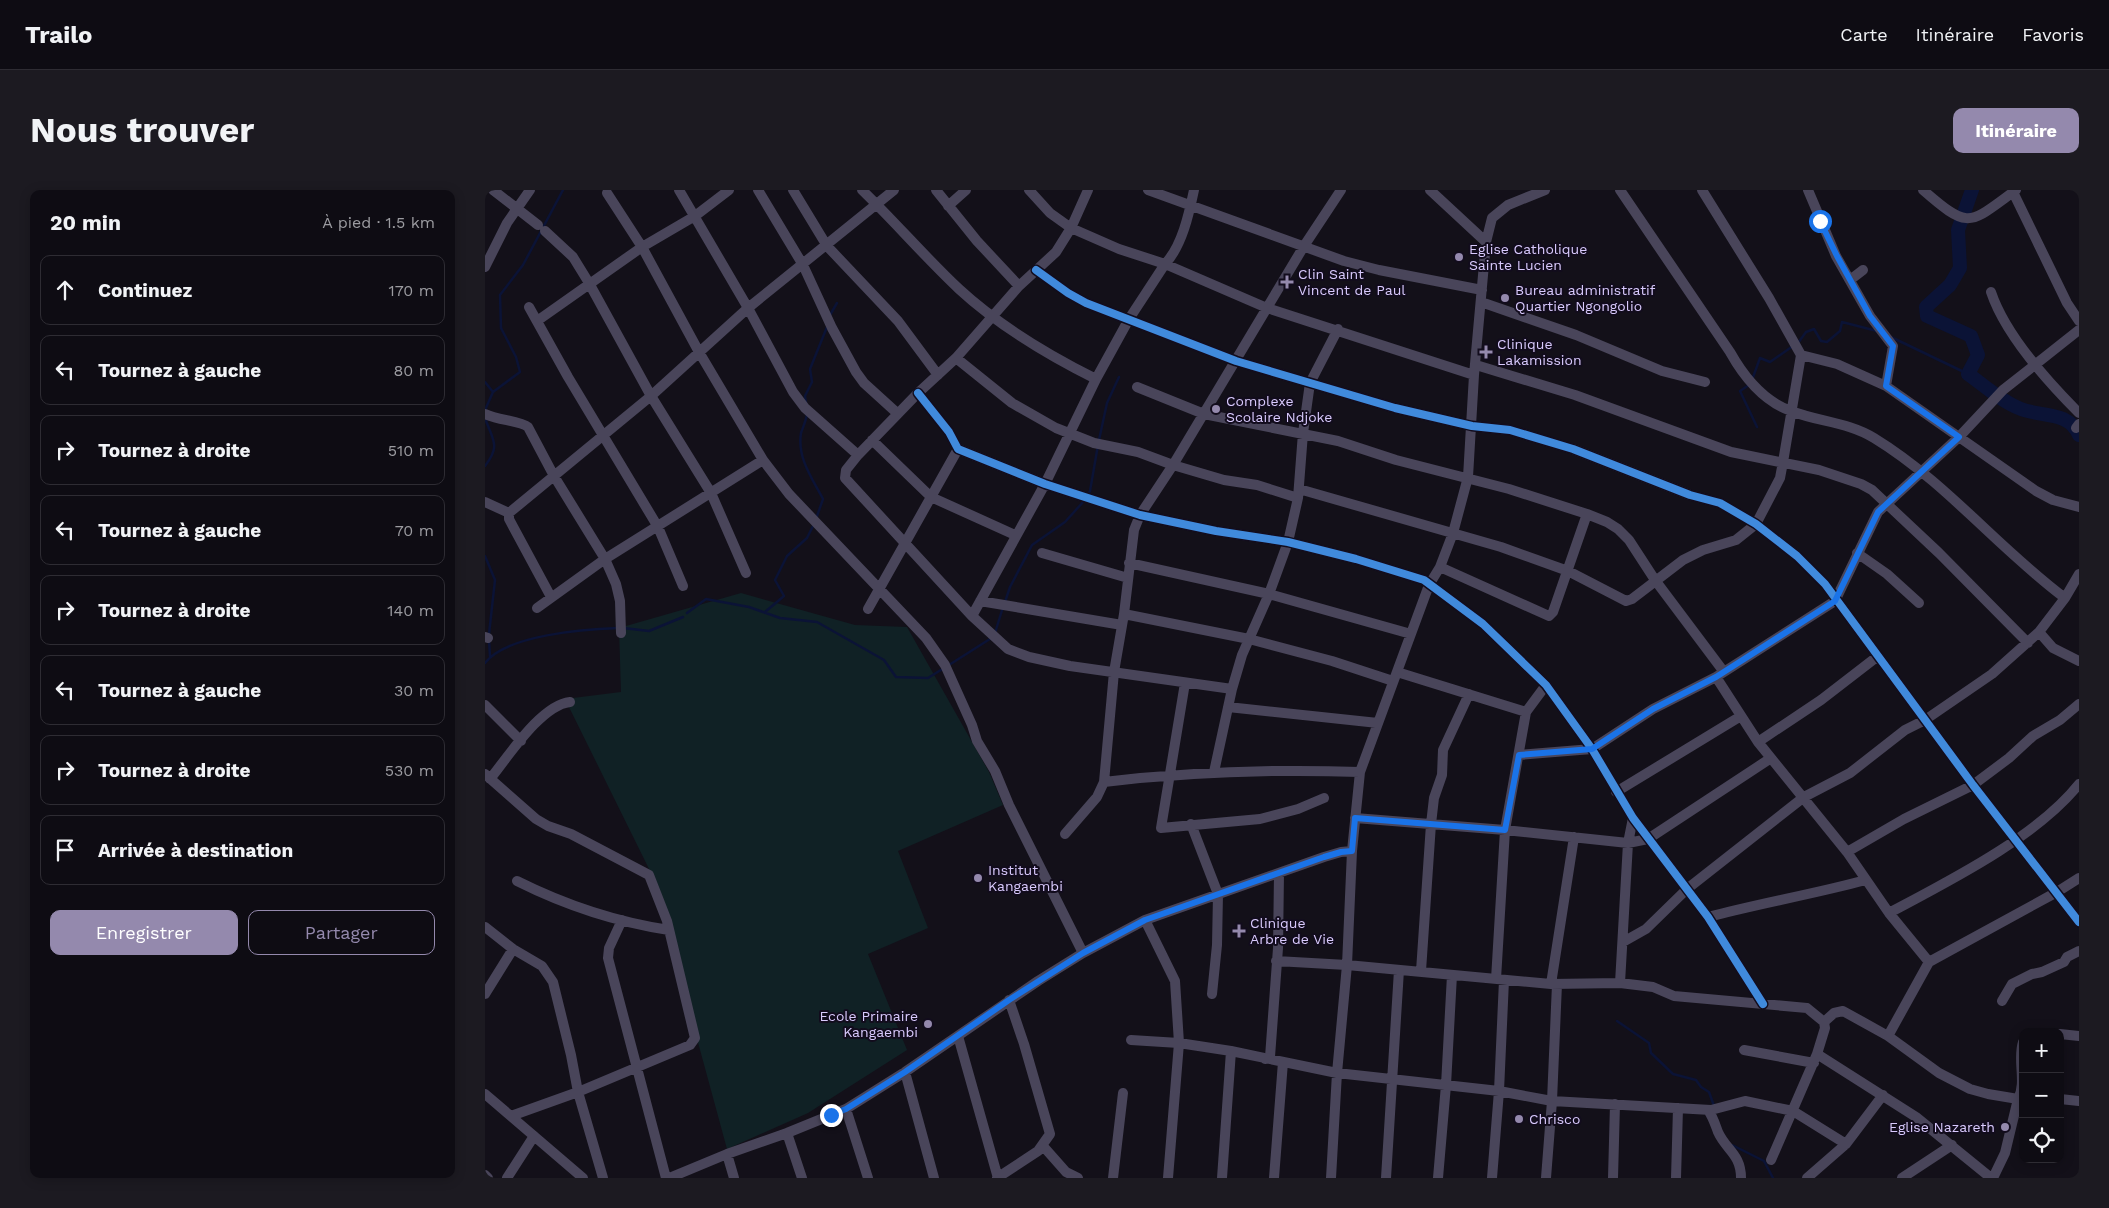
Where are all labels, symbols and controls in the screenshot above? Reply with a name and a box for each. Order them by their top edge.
text: Trailo [25,21,92,49]
text: Carte [1840,24,1888,45]
text: Itinéraire [1916,24,1994,45]
text: Favoris [2022,24,2084,45]
button: Itinéraire [1953,108,2079,153]
text: Nous trouver [30,109,254,151]
text: 20 min [50,210,121,235]
route start [1809,210,1832,233]
text: À pied · 1.5 km [322,213,435,232]
place label: Eglise Catholique Sainte Lucien [1469,241,1587,273]
marker: Eglise Catholique Sainte Lucien [1453,251,1465,263]
place label: Clin Saint Vincent de Paul [1298,266,1406,298]
marker: Clin Saint Vincent de Paul [1280,275,1294,289]
icon: ahead [51,276,79,304]
text: Continuez [98,279,192,302]
text: 170 m [388,281,434,300]
place label: Bureau administratif Quartier Ngongolio [1515,282,1656,314]
marker: Bureau administratif Quartier Ngongolio [1499,292,1511,304]
place label: Clinique Lakamission [1497,336,1582,368]
marker: Clinique Lakamission [1479,345,1493,359]
icon: left [51,356,79,384]
text: Tournez à gauche [98,359,261,382]
text: 80 m [393,361,434,380]
place label: Complexe Scolaire Ndjoke [1226,393,1332,425]
marker: Complexe Scolaire Ndjoke [1210,403,1222,415]
icon: right [51,436,79,464]
text: Tournez à droite [98,439,250,462]
text: 510 m [388,441,434,460]
icon: left [51,516,79,544]
text: Tournez à gauche [98,519,261,542]
text: 70 m [395,521,434,540]
icon: right [51,596,79,624]
text: Tournez à droite [98,599,250,622]
text: 140 m [387,601,434,620]
icon: left [51,676,79,704]
text: Tournez à gauche [98,679,261,702]
text: 30 m [394,681,434,700]
icon: right [51,756,79,784]
text: Tournez à droite [98,759,250,782]
text: 530 m [385,761,434,780]
icon: arrive [51,836,79,864]
text: Arrivée à destination [98,839,293,862]
place label: Institut Kangaembi [988,862,1063,894]
marker: Institut Kangaembi [972,872,984,884]
button: Enregistrer [50,910,238,955]
button: Partager [248,910,435,955]
place label: Clinique Arbre de Vie [1250,915,1334,947]
marker: Clinique Arbre de Vie [1232,924,1246,938]
place label: Ecole Primaire Kangaembi [819,1008,918,1040]
marker: Ecole Primaire Kangaembi [922,1018,934,1030]
map controls [2019,1028,2064,1163]
button: + [2019,1028,2064,1073]
button: − [2019,1073,2064,1118]
route end [820,1104,843,1127]
place label: Chrisco [1529,1111,1580,1127]
marker: Chrisco [1513,1113,1525,1125]
button: locate [2019,1118,2064,1163]
place label: Eglise Nazareth [1889,1119,1995,1135]
marker: Eglise Nazareth [1999,1121,2011,1133]

